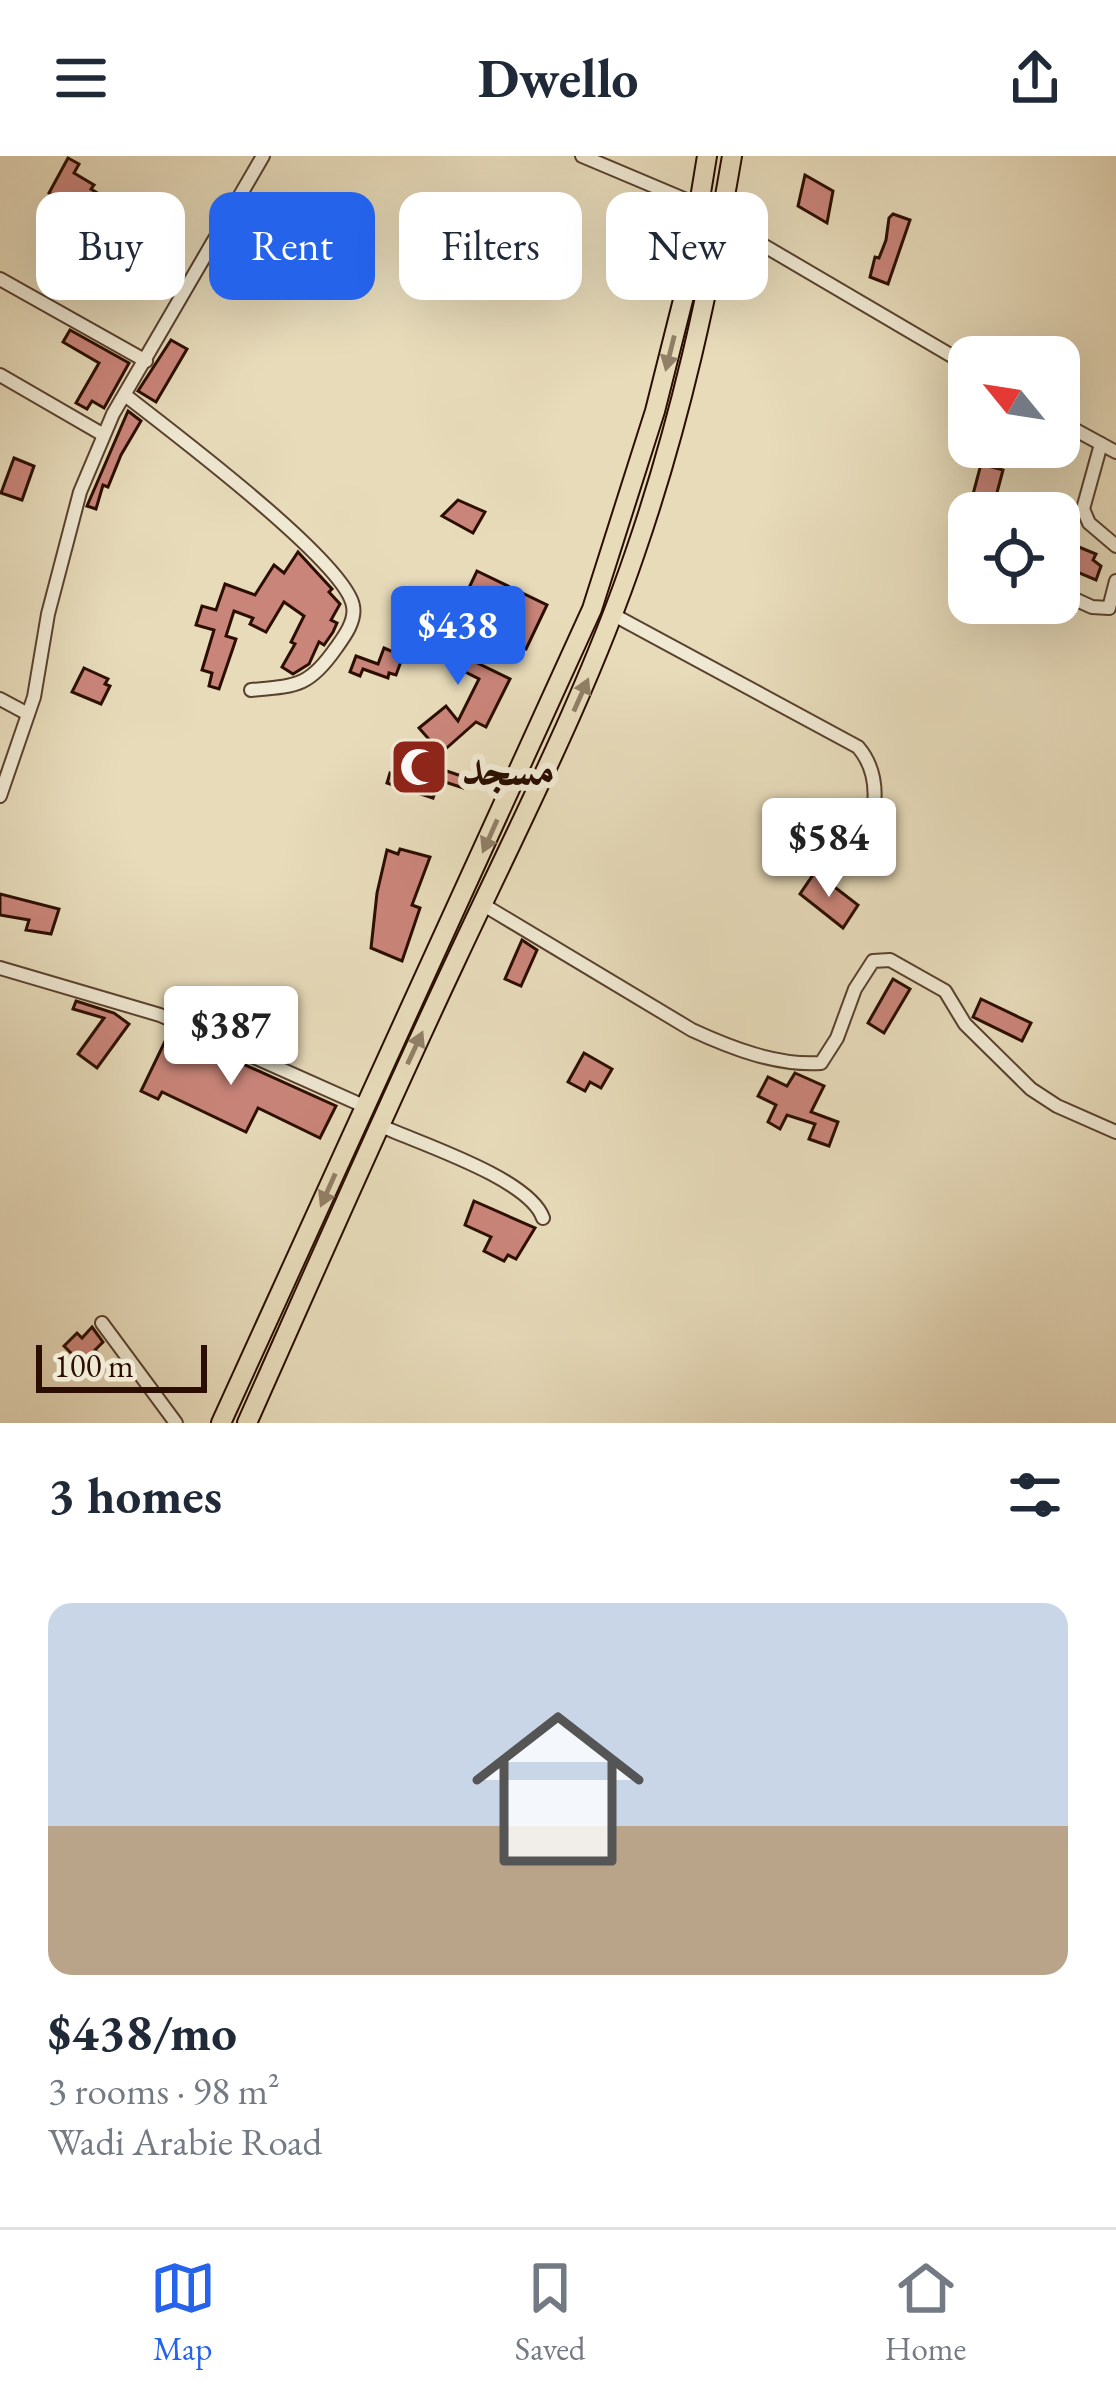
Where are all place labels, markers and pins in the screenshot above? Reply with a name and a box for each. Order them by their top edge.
pin: $438 [387,586,529,688]
mosque icon: مسجد [388,736,450,798]
place label: مسجد [461,736,555,798]
pin: $584 [758,798,900,900]
pin: $387 [160,986,302,1088]

